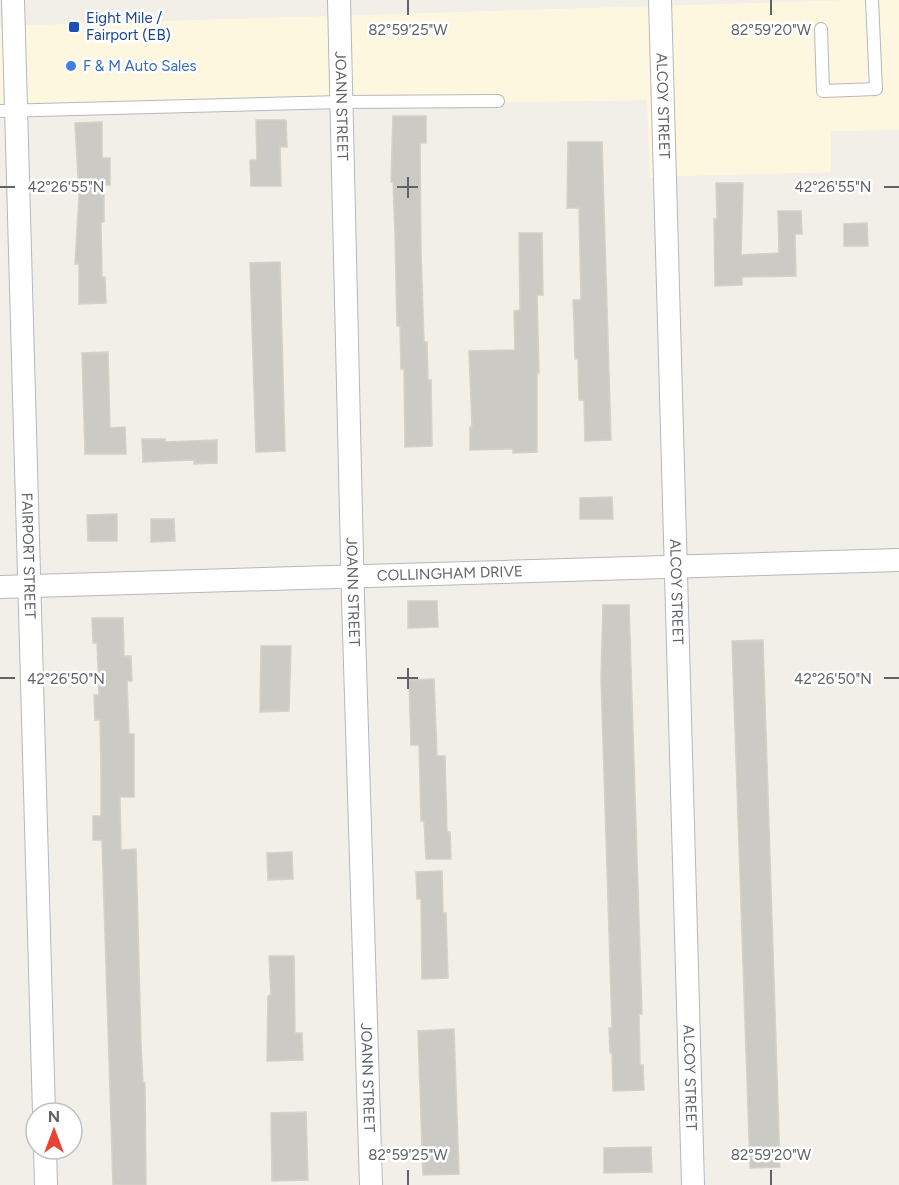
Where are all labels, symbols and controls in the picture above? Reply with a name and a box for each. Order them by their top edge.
place label: Eight Mile / Fairport (EB) [86,9,171,44]
marker: Eight Mile / Fairport (EB) [67,20,81,34]
text: 82°59'25"W [368,21,448,39]
text: 82°59'20"W [731,21,812,39]
street label: JOANN STREET [331,51,352,162]
street label: ALCOY STREET [652,53,673,160]
place label: F & M Auto Sales [83,57,197,75]
marker: F & M Auto Sales [64,59,78,73]
text: 42°26'55"N [28,178,104,196]
text: 42°26'55"N [795,178,871,196]
street label: FAIRPORT STREET [18,492,39,620]
street label: JOANN STREET [343,537,363,648]
street label: ALCOY STREET [666,539,687,646]
street label: COLLINGHAM DRIVE [376,562,523,585]
text: 42°26'50"N [27,670,105,688]
text: 42°26'50"N [794,670,872,688]
street label: JOANN STREET [357,1023,378,1133]
street label: ALCOY STREET [680,1024,701,1132]
north arrow [24,1101,84,1161]
text: N [48,1107,60,1126]
text: 82°59'25"W [368,1146,448,1164]
text: 82°59'20"W [731,1146,812,1164]

